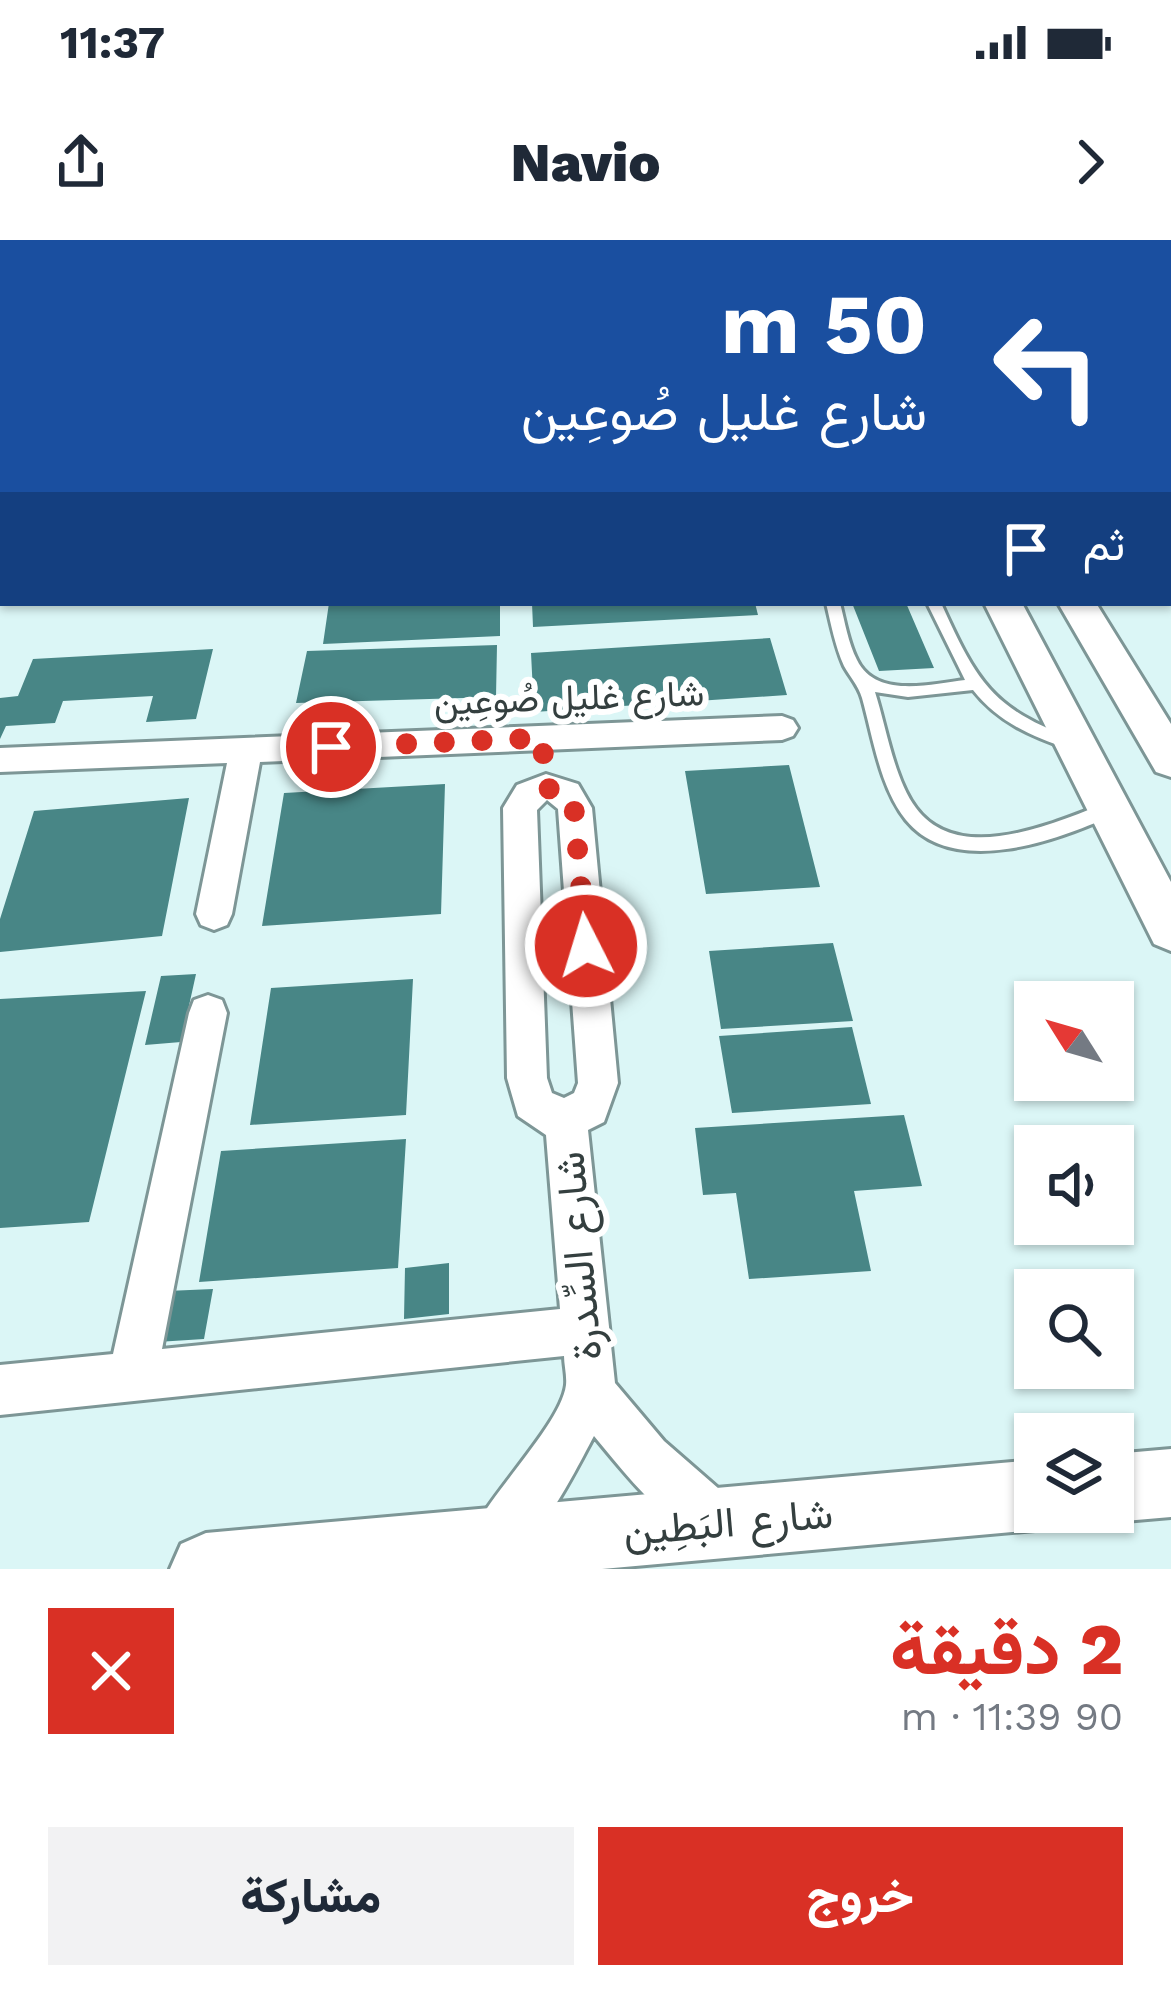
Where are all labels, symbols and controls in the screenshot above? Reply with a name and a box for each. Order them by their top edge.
text: 11:37 [60,16,165,69]
icon: share [48,129,114,195]
icon: forward [1057,129,1123,195]
text: Navio [511,131,660,194]
text: 50 m [721,275,927,373]
icon: left [969,288,1125,444]
text: شارع غليل صُوعِين [521,380,927,443]
icon: arrive [993,516,1059,582]
text: ثم [1083,518,1125,571]
street label: شارع غليل صُوعِين [433,672,705,727]
pin [280,696,382,798]
icon: arrive [298,714,364,780]
position arrow [523,883,649,1009]
north arrow [1014,981,1134,1101]
map controls [1014,981,1134,1533]
button: sound [1014,1125,1134,1245]
street label: شارع السِّدرة [544,1149,616,1362]
button: search [1014,1269,1134,1389]
button: layers [1014,1413,1134,1533]
street label: شارع البَطِين [621,1488,835,1560]
text: 2 دقيقة [890,1607,1123,1691]
button: close [48,1608,174,1734]
text: 90 m · 11:39 [901,1694,1123,1739]
button: مشاركة [48,1827,574,1965]
button: خروج [598,1827,1123,1965]

